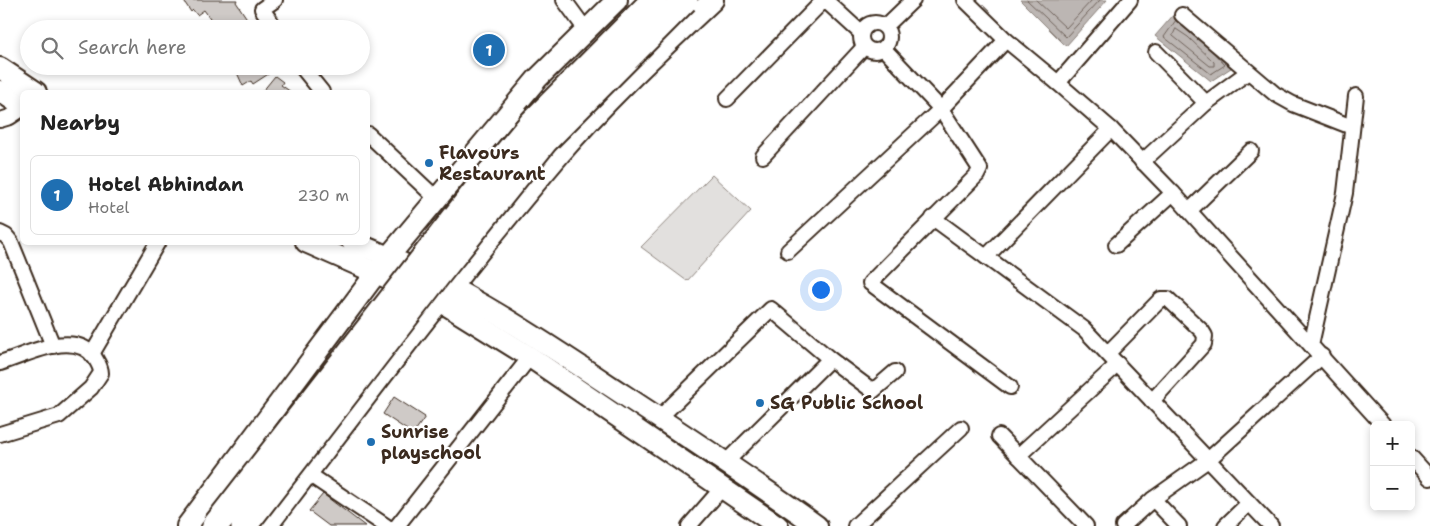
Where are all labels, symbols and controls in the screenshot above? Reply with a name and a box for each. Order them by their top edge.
search box [20,20,370,75]
pin: 1 [473,31,505,69]
icon: search [38,34,66,62]
text: Search here [78,35,187,60]
text: Nearby [40,109,120,137]
place label: Flavours Restaurant [439,141,546,186]
marker: Flavours Restaurant [423,157,435,169]
text: Hotel Abhindan [88,172,244,197]
text: 1 [53,185,61,206]
text: 230 m [297,185,349,206]
text: Hotel [88,197,129,218]
your location [808,277,834,303]
place label: SG Public School [770,391,923,415]
marker: SG Public School [754,397,766,409]
place label: Sunrise playschool [381,420,481,465]
map controls [1370,421,1415,511]
button: + [1370,421,1415,466]
marker: Sunrise playschool [365,436,377,448]
button: − [1370,466,1415,511]

